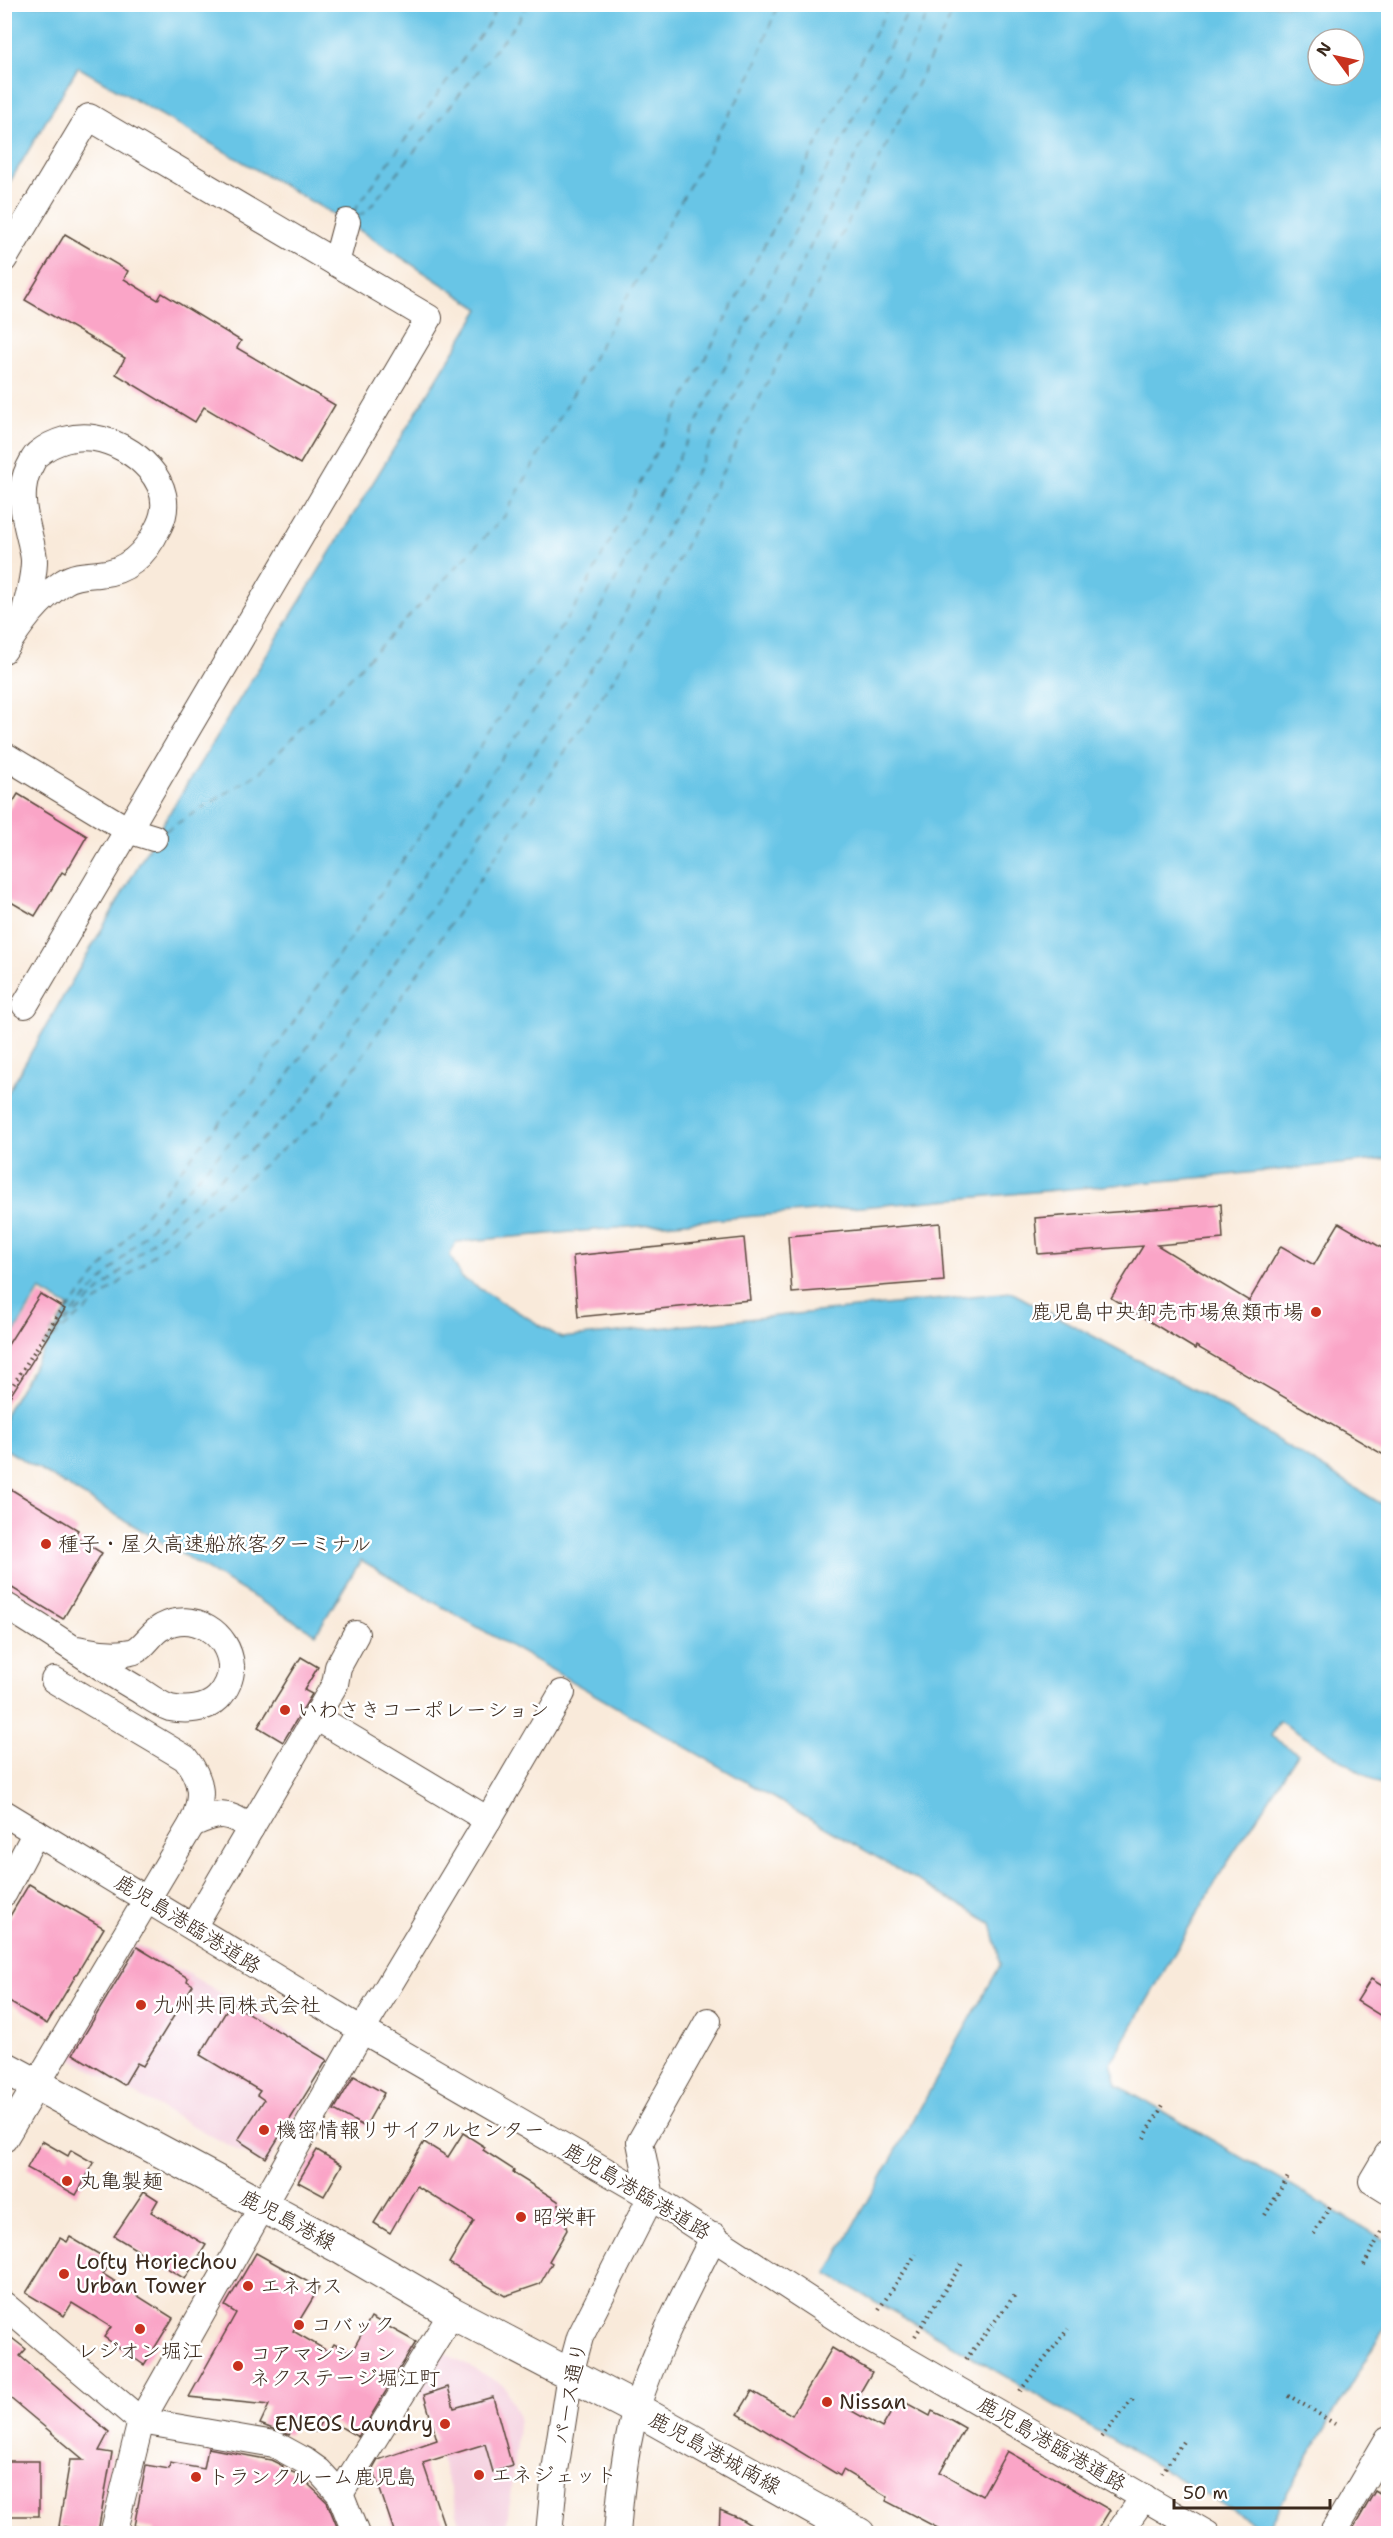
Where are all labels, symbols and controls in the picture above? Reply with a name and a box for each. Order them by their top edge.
north arrow [1306,27,1366,87]
text: N [1312,38,1336,60]
place label: 鹿児島中央卸売市場魚類市場 [1031,1298,1304,1326]
marker: 鹿児島中央卸売市場魚類市場 [1309,1305,1323,1319]
place label: 種子・屋久高速船旅客ターミナル [58,1530,371,1558]
marker: 種子・屋久高速船旅客ターミナル [39,1537,53,1551]
place label: いわさきコーポレーション [297,1696,549,1724]
marker: いわさきコーポレーション [278,1703,292,1717]
street label: 鹿児島港臨港道路 [109,1868,267,1980]
place label: 九州共同株式会社 [153,1991,321,2019]
marker: 九州共同株式会社 [134,1998,148,2012]
place label: 機密情報リサイクルセンター [276,2116,545,2144]
marker: 機密情報リサイクルセンター [257,2123,271,2137]
street label: 鹿児島港臨港道路 [558,2136,716,2246]
place label: 丸亀製麺 [79,2167,163,2195]
marker: 丸亀製麺 [60,2174,74,2188]
street label: 鹿児島港線 [235,2183,341,2257]
place label: 昭栄軒 [533,2203,596,2231]
marker: 昭栄軒 [514,2210,528,2224]
place label: Lofty Horiechou Urban Tower [76,2248,237,2300]
marker: Lofty Horiechou Urban Tower [57,2267,71,2281]
place label: エネオス [260,2272,343,2300]
marker: エネオス [241,2279,255,2293]
place label: コバック [311,2311,395,2339]
marker: コバック [292,2318,306,2332]
marker: レジオン堀江 [133,2322,147,2336]
place label: レジオン堀江 [77,2337,203,2365]
street label: パース通り [546,2339,594,2447]
place label: コアマンション ネクステージ堀江町 [250,2340,440,2392]
marker: コアマンション ネクステージ堀江町 [231,2359,245,2373]
place label: Nissan [839,2388,907,2416]
street label: 鹿児島港臨港道路 [972,2390,1132,2498]
marker: Nissan [820,2395,834,2409]
street label: 鹿児島港城南線 [644,2405,786,2501]
place label: ENEOS Laundry [275,2410,433,2438]
marker: ENEOS Laundry [438,2417,452,2431]
place label: エネジェット [491,2461,617,2489]
place label: トランクルーム鹿児島 [208,2463,417,2491]
marker: エネジェット [472,2468,486,2482]
marker: トランクルーム鹿児島 [189,2470,203,2484]
scale bar [1174,2472,1330,2510]
text: 50 m [1183,2481,1228,2505]

